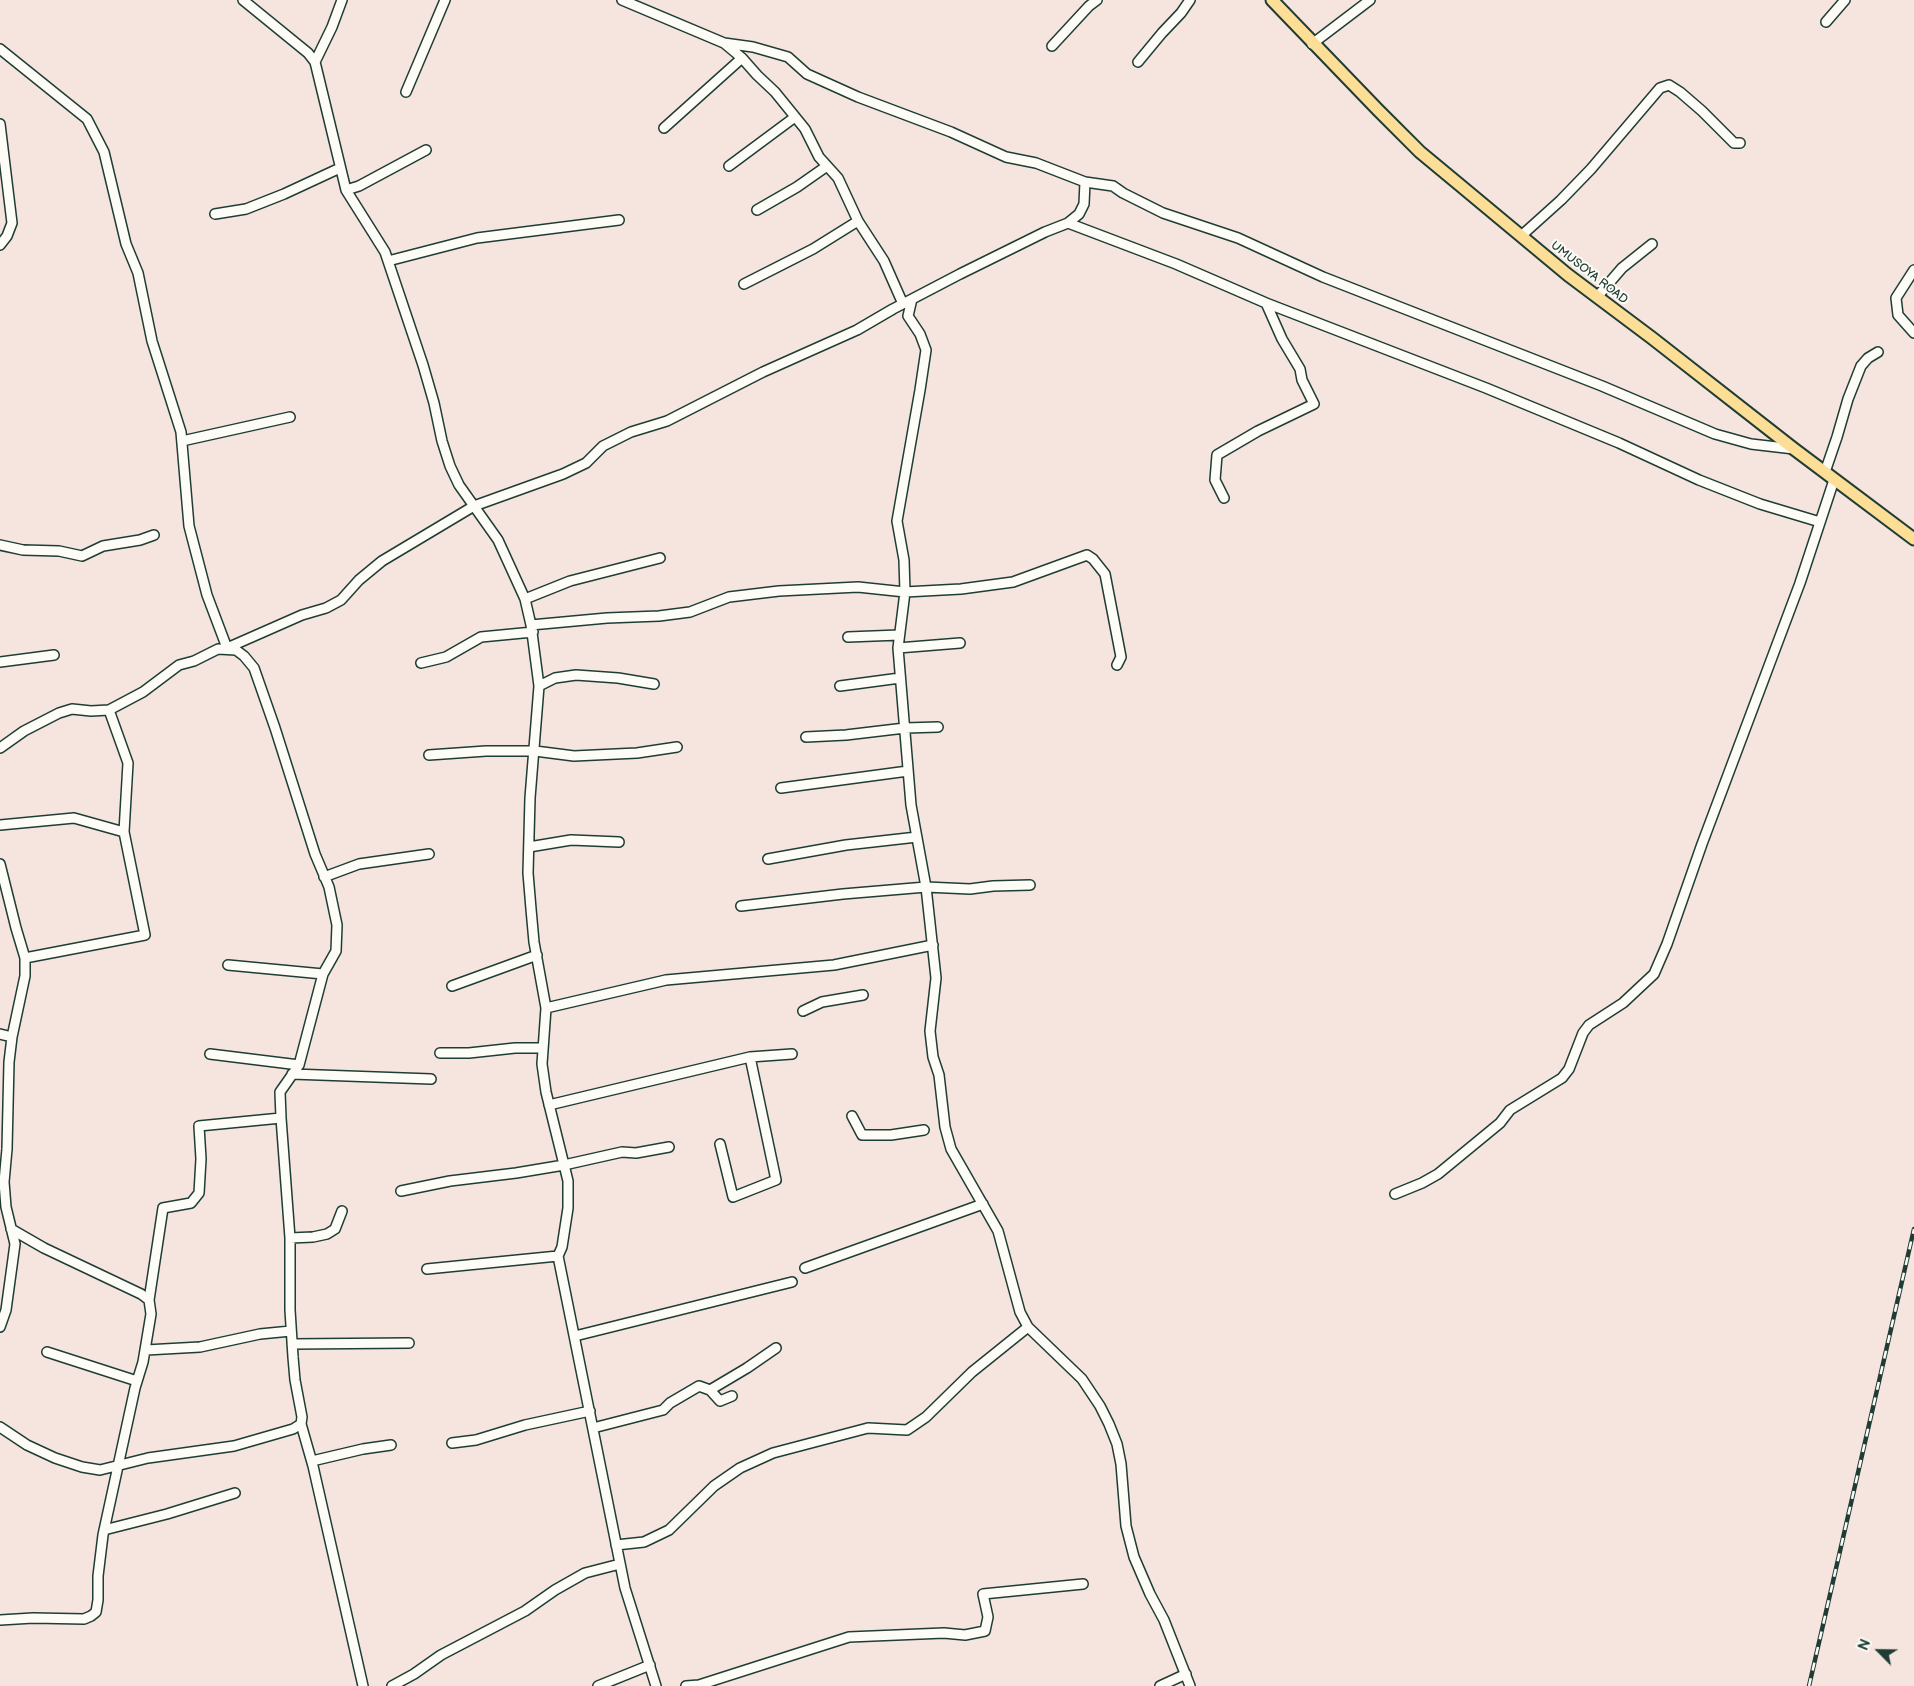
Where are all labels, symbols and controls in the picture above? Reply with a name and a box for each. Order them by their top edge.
street label: UMUSOYA ROAD [1548,238,1630,308]
north arrow [1854,1626,1904,1676]
text: N [1855,1637,1875,1653]

